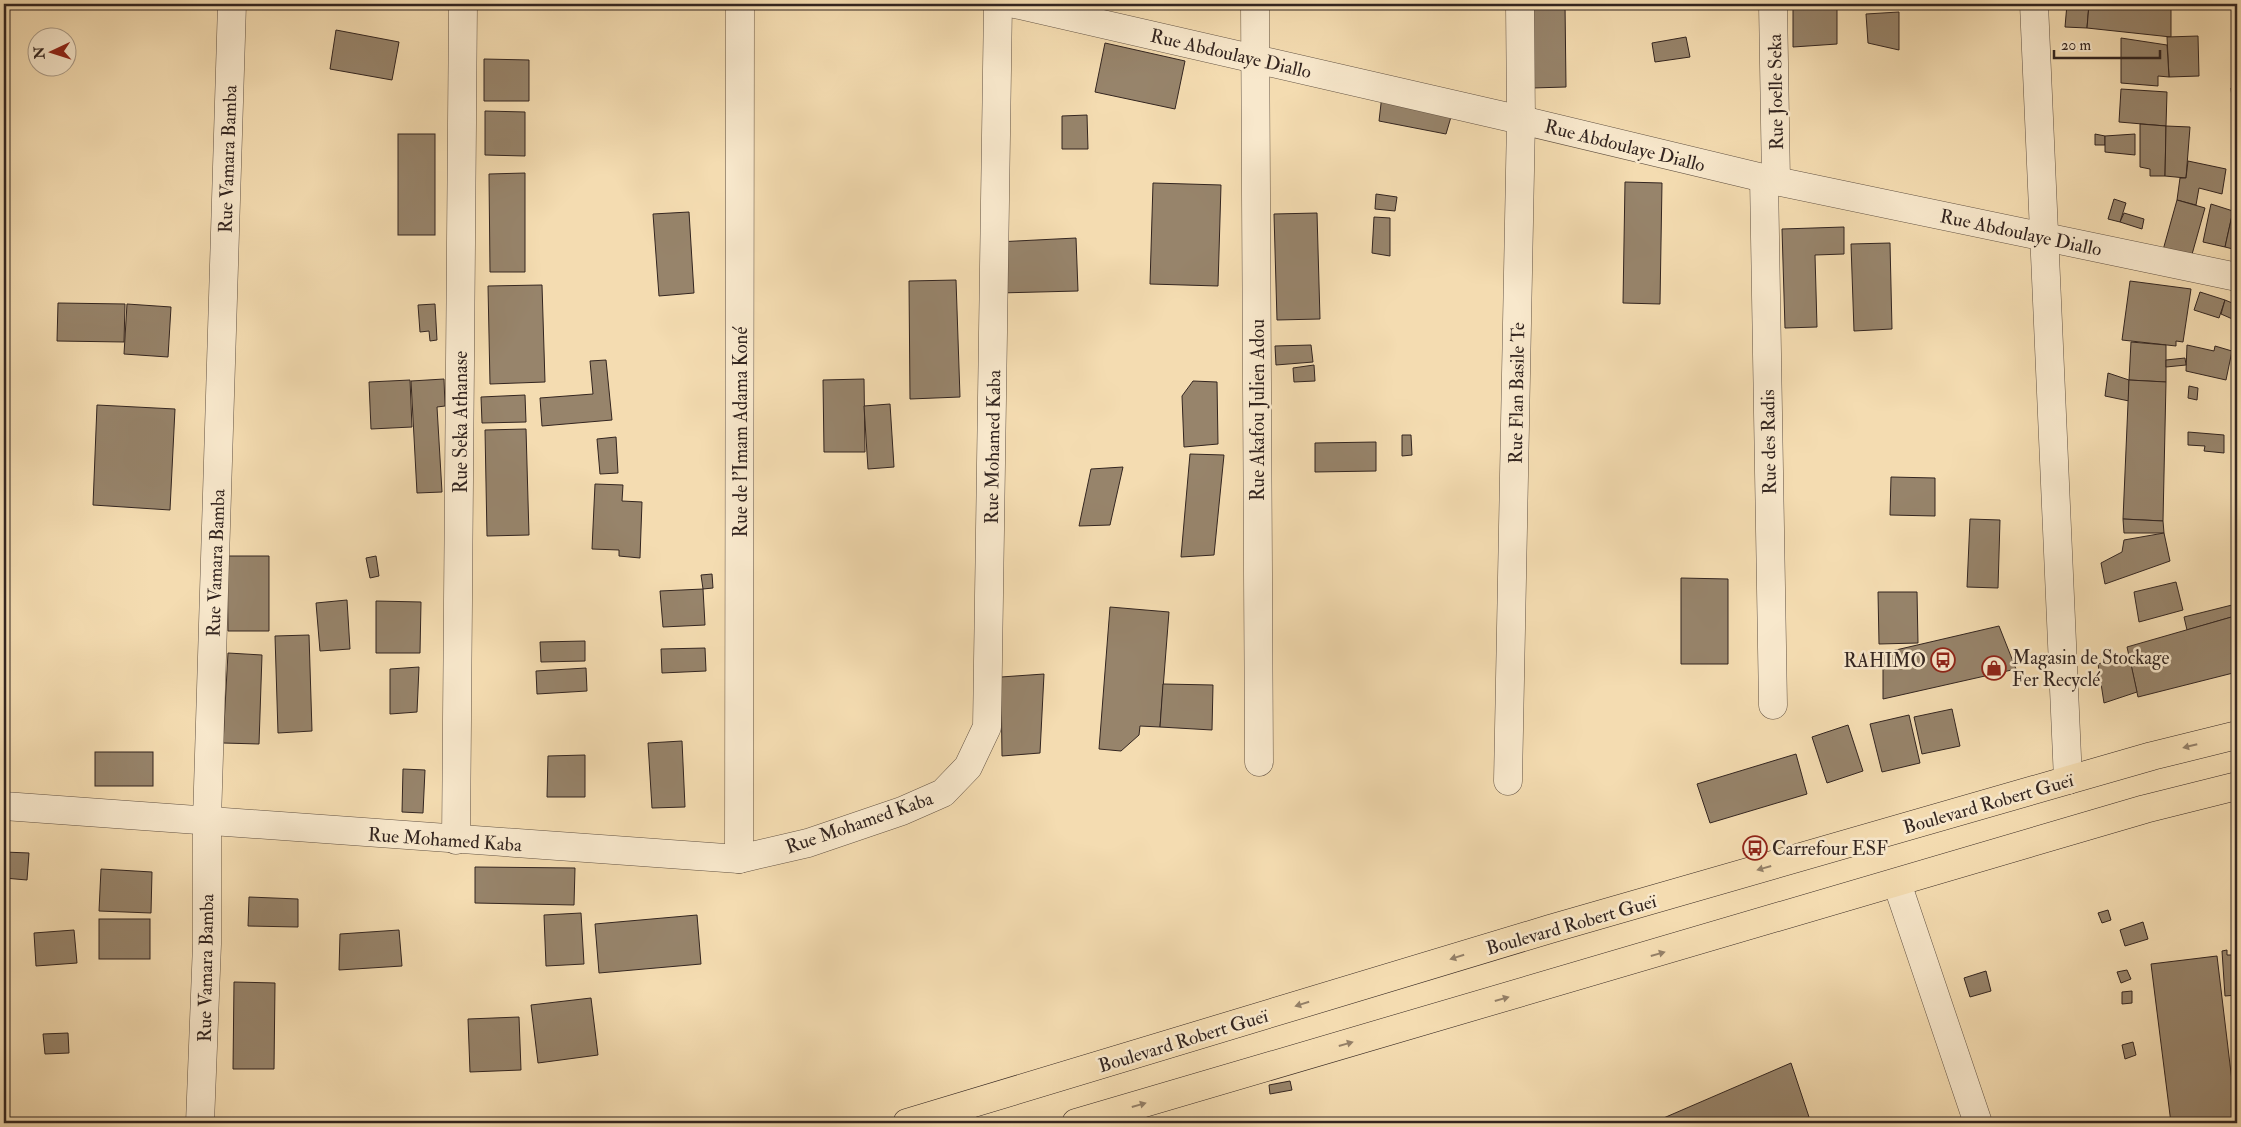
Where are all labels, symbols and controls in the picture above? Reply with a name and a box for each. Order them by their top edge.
street label: Rue Abdoulaye Diallo [1148,24,1314,84]
north arrow [28,28,78,78]
scale bar [2054,28,2160,60]
street label: Rue Joelle Seka [1763,33,1789,150]
text: 20 m [2061,36,2091,55]
text: N [31,46,49,61]
street label: Rue Vamara Bamba [213,84,243,234]
street label: Rue Abdoulaye Diallo [1542,114,1708,178]
street label: Rue Abdoulaye Diallo [1938,204,2104,262]
street label: Rue Akafou Julien Adou [1246,319,1270,501]
street label: Rue Flan Basile Te [1504,322,1530,464]
street label: Rue de l'Imam Adama Koné [729,327,753,537]
street label: Rue Seka Athanase [449,351,473,493]
street label: Rue Mohamed Kaba [980,370,1006,524]
street label: Rue des Radis [1756,389,1782,495]
street label: Rue Vamara Bamba [201,488,231,638]
place label: Magasin de Stockage Fer Recyclé [2012,646,2169,692]
bus stop icon: RAHIMO [1930,647,1956,673]
place label: RAHIMO [1843,649,1926,673]
shop icon: Magasin de Stockage Fer Recyclé [1981,655,2007,681]
one-way arrow [2182,743,2197,751]
street label: Boulevard Robert Gueï [1900,768,2077,840]
street label: Rue Mohamed Kaba [783,786,936,859]
street label: Rue Mohamed Kaba [367,823,523,857]
bus stop icon: Carrefour ESF [1742,835,1768,861]
place label: Carrefour ESF [1772,837,1888,861]
one-way arrow [1757,864,1772,872]
street label: Boulevard Robert Gueï [1483,889,1660,961]
street label: Rue Vamara Bamba [193,893,219,1042]
one-way arrow [1650,949,1665,957]
one-way arrow [1450,954,1465,962]
one-way arrow [1494,995,1509,1003]
one-way arrow [1294,1001,1309,1009]
street label: Boulevard Robert Gueï [1096,1003,1272,1078]
one-way arrow [1338,1040,1353,1048]
one-way arrow [1132,1100,1147,1108]

